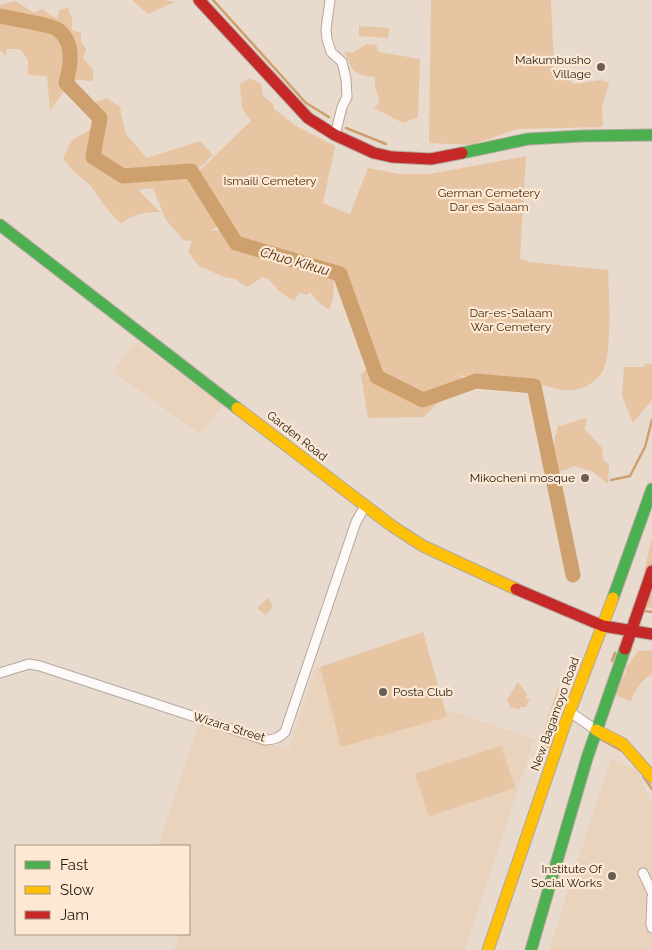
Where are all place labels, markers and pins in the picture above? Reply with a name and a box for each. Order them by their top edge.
place label: Makumbusho Village [515,53,591,81]
marker: Makumbusho Village [595,61,607,73]
place label: Mikocheni mosque [470,471,575,485]
marker: Mikocheni mosque [579,472,591,484]
place label: Posta Club [393,685,453,699]
marker: Posta Club [377,686,389,698]
place label: Institute Of Social Works [531,862,603,890]
marker: Institute Of Social Works [606,870,618,882]

